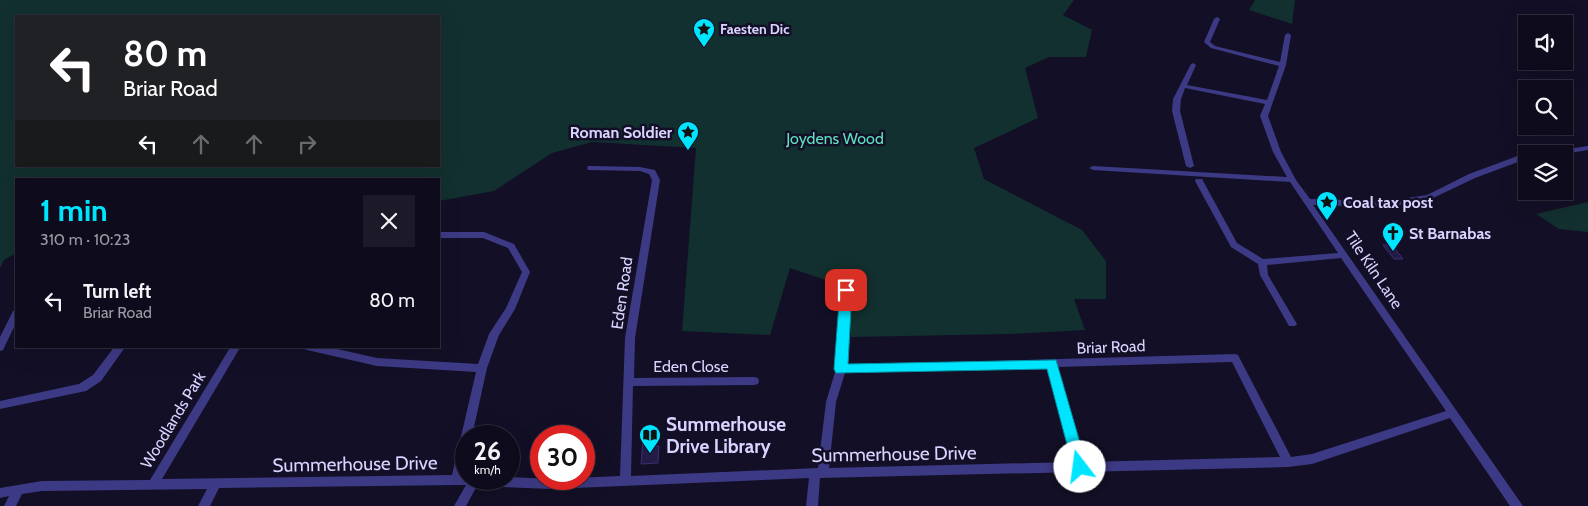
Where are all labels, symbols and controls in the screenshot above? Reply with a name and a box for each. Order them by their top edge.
map controls [1518,15,1573,200]
button: sound [1518,15,1573,70]
place icon: Faesten Dic [692,17,716,48]
place label: Faesten Dic [720,20,790,38]
text: 80 m [123,32,207,75]
icon: left [40,35,105,100]
text: Briar Road [123,75,218,102]
button: search [1518,80,1573,135]
place icon: Roman Soldier [676,120,700,151]
place label: Roman Soldier [570,123,673,142]
park label: Joydens Wood [785,129,884,148]
icon: left [134,130,162,158]
icon: ahead [187,130,215,158]
icon: ahead [240,130,268,158]
icon: right [293,130,321,158]
button: layers [1518,145,1573,200]
place icon: Coal tax post [1315,190,1339,221]
text: 1 min [40,192,108,229]
place label: Coal tax post [1343,193,1433,212]
button: close [363,195,415,247]
church icon: St Barnabas [1381,221,1405,252]
place label: St Barnabas [1409,224,1491,243]
street label: Tile Kiln Lane [1341,228,1407,312]
text: 310 m · 10:23 [40,230,130,249]
street label: Eden Road [608,256,636,330]
pin [825,269,867,311]
icon: arrive [832,276,860,304]
text: Turn left [83,280,151,303]
icon: left [40,287,68,315]
text: 80 m [369,289,415,312]
text: Briar Road [83,303,152,322]
street label: Briar Road [1076,336,1146,358]
street label: Eden Close [653,357,729,376]
street label: Woodlands Park [137,368,210,472]
place label: Summerhouse Drive Library [666,413,786,458]
library icon: Summerhouse Drive Library [638,423,662,454]
speed limit sign: 30 [530,425,595,490]
text: 26 [474,436,501,466]
position arrow [1053,440,1105,492]
street label: Summerhouse Drive [811,441,977,467]
street label: Summerhouse Drive [272,451,438,477]
text: km/h [474,462,501,477]

